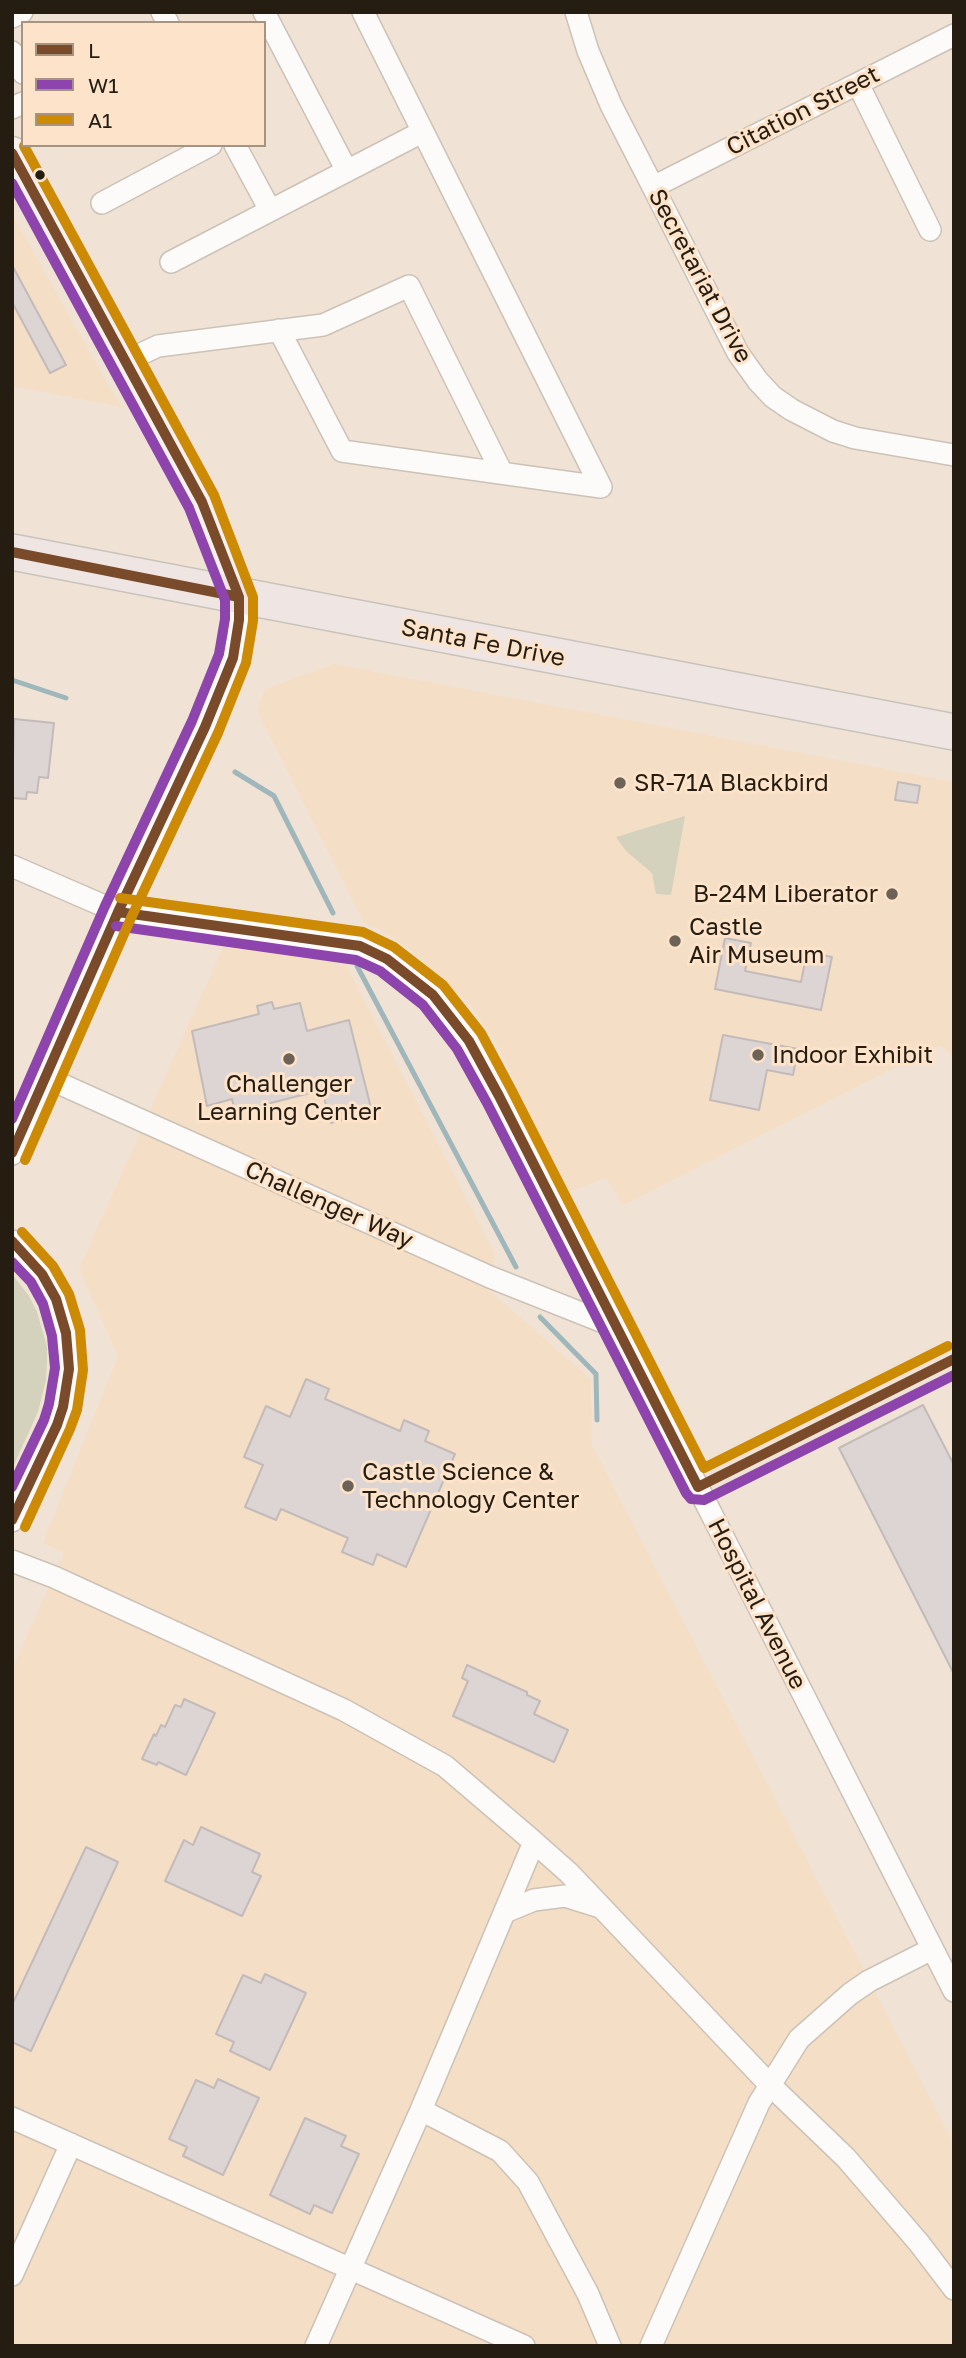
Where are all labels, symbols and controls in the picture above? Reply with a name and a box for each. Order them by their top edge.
legend [21,21,266,147]
text: L [88,37,100,63]
street label: Citation Street [722,60,884,162]
text: W1 [88,72,118,98]
text: A1 [88,107,112,133]
unlabelled marker [33,168,47,182]
street label: Secretariat Drive [642,184,758,368]
street label: Santa Fe Drive [399,613,567,673]
place label: SR-71A Blackbird [634,769,829,797]
marker: SR-71A Blackbird [612,775,628,791]
place label: B-24M Liberator [693,880,878,908]
marker: B-24M Liberator [884,886,900,902]
place label: Castle Air Museum [689,913,824,969]
marker: Castle Air Museum [667,933,683,949]
place label: Indoor Exhibit [772,1041,933,1069]
marker: Indoor Exhibit [750,1047,766,1063]
marker: Challenger Learning Center [281,1051,297,1067]
place label: Challenger Learning Center [197,1070,381,1126]
street label: Challenger Way [240,1155,418,1255]
place label: Castle Science & Technology Center [362,1458,579,1514]
marker: Castle Science & Technology Center [340,1478,356,1494]
street label: Hospital Avenue [701,1514,813,1694]

